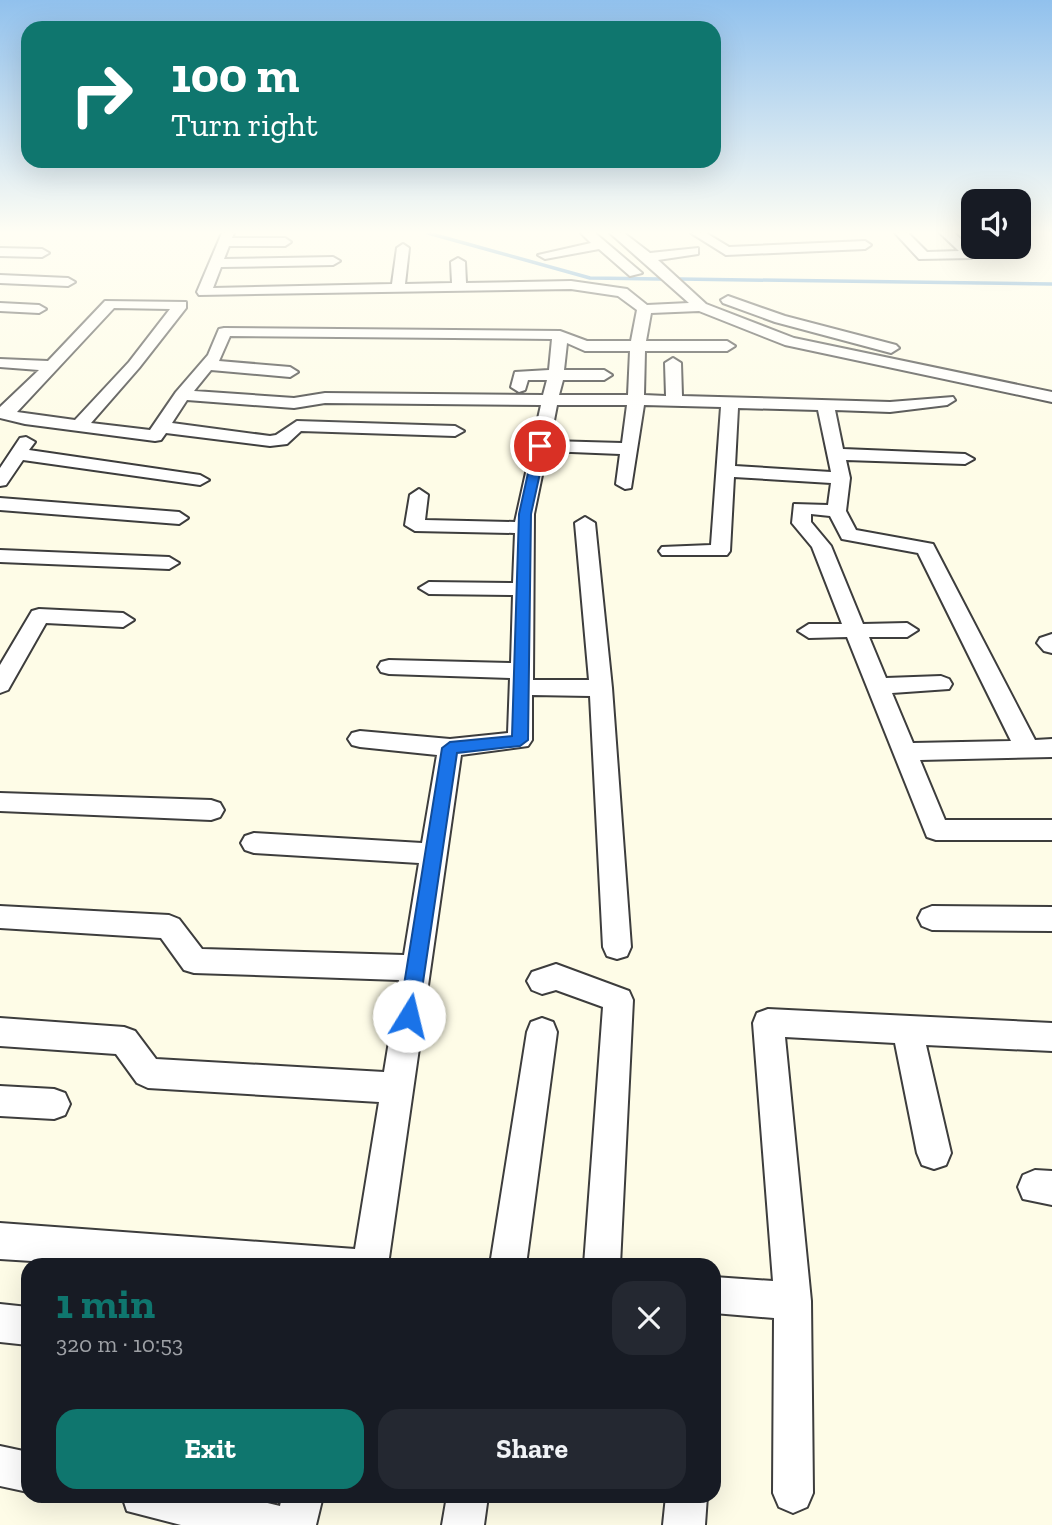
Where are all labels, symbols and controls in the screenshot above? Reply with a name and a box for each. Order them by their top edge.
text: 100 m [171,46,299,105]
icon: right [56,49,147,140]
text: Turn right [171,106,318,144]
map controls [961,189,1031,259]
button: sound [961,189,1031,259]
pin [510,416,570,476]
icon: arrive [521,427,559,465]
position arrow [372,979,446,1053]
text: 1 min [56,1278,155,1329]
button: close [612,1281,686,1355]
text: 320 m · 10:53 [56,1330,183,1358]
button: Exit [56,1409,364,1489]
button: Share [378,1409,686,1489]

